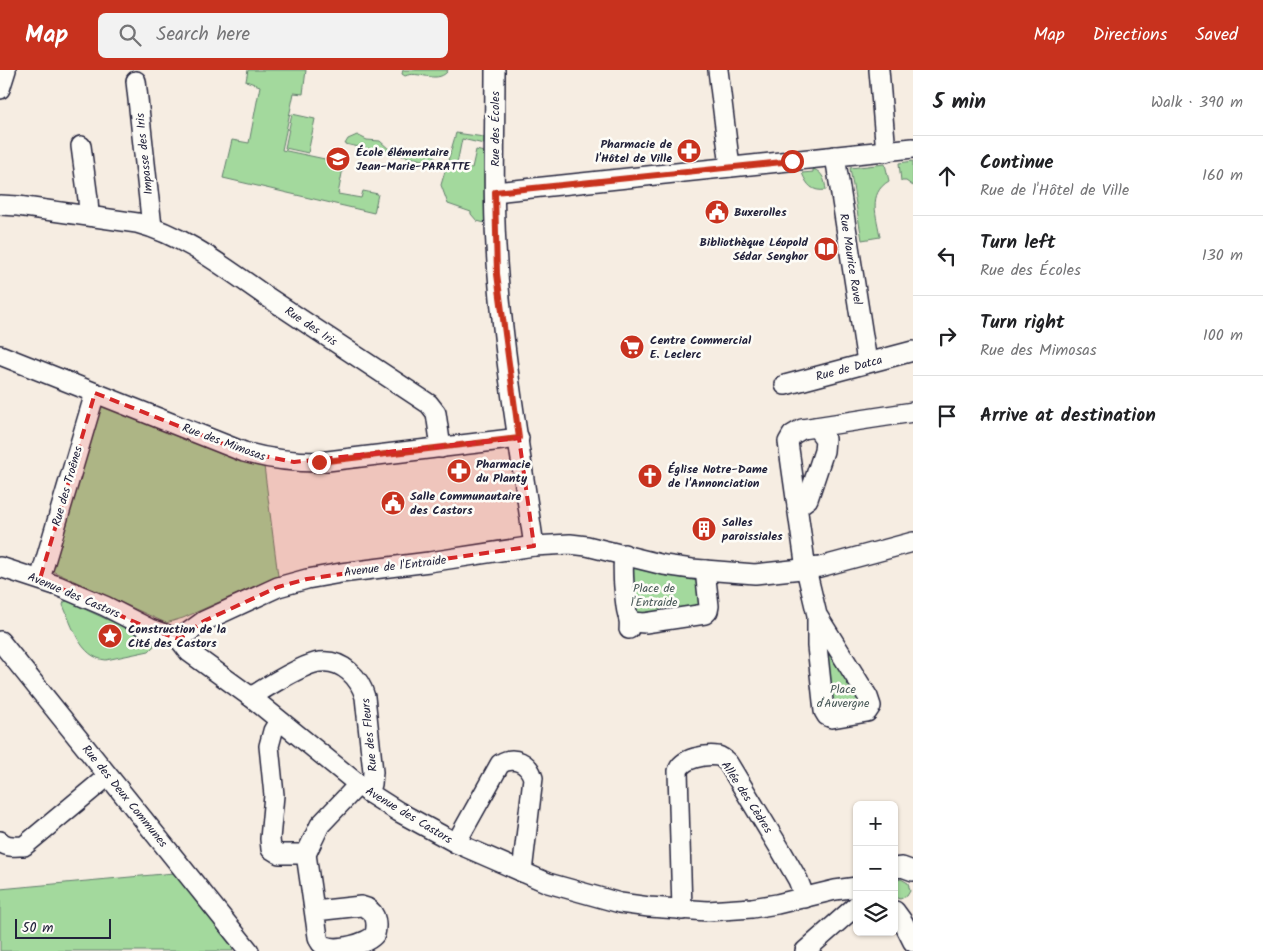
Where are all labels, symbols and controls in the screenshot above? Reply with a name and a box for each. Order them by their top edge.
search box [98,13,448,58]
text: Map [25,16,68,55]
text: Search here [156,20,250,50]
icon: search [116,21,144,49]
text: Map [1033,21,1065,50]
text: Directions [1093,21,1167,50]
text: Saved [1195,21,1238,50]
text: 5 min [933,86,986,119]
text: Walk · 390 m [1151,90,1243,115]
street label: Rue des Écoles [486,91,505,167]
street label: Impasse des Iris [131,112,158,196]
place label: Pharmacie de l'Hôtel de Ville [595,135,672,168]
pharmacy icon: Pharmacie de l'Hôtel de Ville [676,138,702,164]
place label: École élémentaire Jean-Marie-PARATTE [356,143,472,176]
school or university icon: École élémentaire Jean-Marie-PARATTE [325,146,351,172]
text: Continue [980,148,1053,178]
route start [781,150,804,173]
icon: ahead [933,162,961,190]
text: 160 m [1202,163,1243,188]
text: Rue de l'Hôtel de Ville [980,178,1129,203]
public building icon: Buxerolles [704,199,730,225]
place label: Buxerolles [734,203,787,222]
street label: Rue Maurice Ravel [834,212,867,306]
text: Turn left [980,228,1055,258]
place label: Bibliothèque Léopold Sédar Senghor [700,233,809,266]
library icon: Bibliothèque Léopold Sédar Senghor [813,236,839,262]
icon: left [933,242,961,270]
text: 130 m [1202,243,1243,268]
text: Rue des Écoles [980,258,1081,283]
street label: Rue des Iris [281,302,341,351]
text: Turn right [980,308,1065,338]
icon: right [933,322,961,350]
text: 100 m [1203,323,1243,348]
place label: Centre Commercial E. Leclerc [650,331,752,364]
supermarket icon: Centre Commercial E. Leclerc [619,334,645,360]
text: Rue des Mimosas [980,338,1097,363]
street label: Rue de Datca [814,350,885,386]
text: Arrive at destination [980,401,1156,431]
icon: arrive [933,402,961,430]
street label: Rue des Mimosas [179,419,268,466]
street label: Rue des Troênes [47,444,88,528]
route end [308,451,331,474]
place label: Pharmacie du Planty [476,455,531,488]
pharmacy icon: Pharmacie du Planty [446,458,472,484]
place label: Église Notre-Dame de l'Annonciation [668,460,768,493]
church icon: Église Notre-Dame de l'Annonciation [637,463,663,489]
place label: Salle Communautaire des Castors [410,487,522,520]
public building icon: Salle Communautaire des Castors [380,490,406,516]
place label: Salles paroissiales [721,513,783,546]
building icon: Salles paroissiales [691,516,717,542]
street label: Avenue de l'Entraide [343,551,448,582]
street label: Avenue des Castors [25,567,123,623]
park label: Place de l'Entraide [631,579,678,612]
place label: Construction de la Cité des Castors [128,620,226,653]
place icon: Construction de la Cité des Castors [97,623,123,649]
park label: Place d'Auvergne [817,680,870,713]
street label: Rue des Fleurs [356,697,383,773]
street label: Rue des Deux Communes [77,741,172,852]
street label: Allée des Cèdres [716,757,777,837]
street label: Avenue des Castors [362,782,456,849]
map controls [853,801,898,936]
button: + [853,801,898,846]
button: − [853,846,898,891]
button: layers [853,891,898,936]
scale bar [15,916,111,939]
text: 50 m [22,917,53,939]

